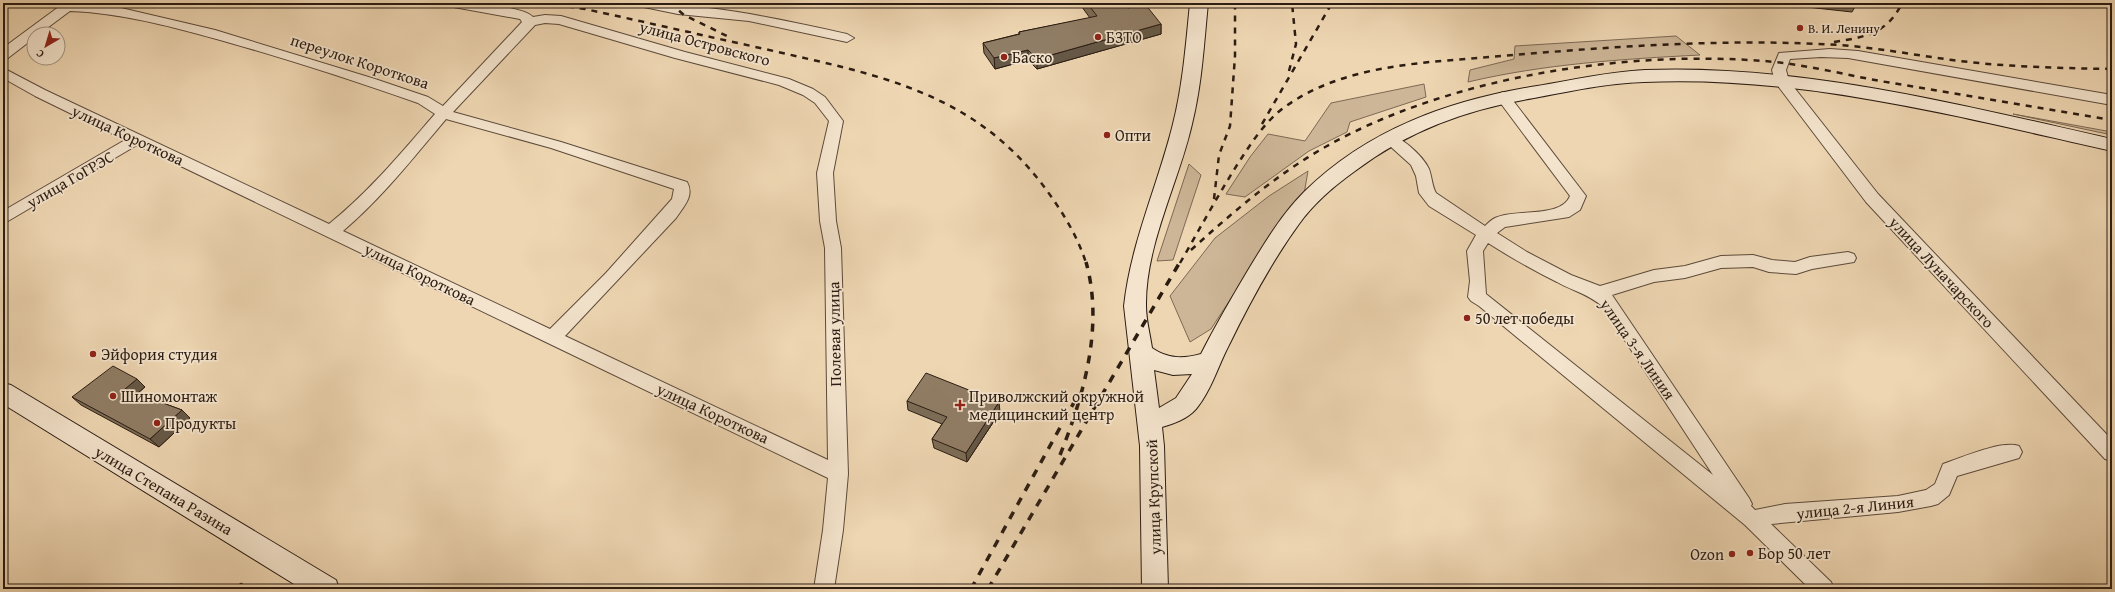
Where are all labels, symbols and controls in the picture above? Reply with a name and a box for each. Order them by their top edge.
street label: улица Островского [636,14,773,72]
place label: В. И. Ленину [1808,19,1880,38]
marker: В. И. Ленину [1795,23,1805,33]
place label: БЗТО [1106,25,1142,49]
north arrow [26,26,66,66]
street label: переулок Короткова [288,27,433,95]
marker: БЗТО [1093,32,1103,42]
place label: Баско [1012,45,1052,69]
text: С [32,46,47,62]
marker: Баско [999,52,1009,62]
street label: улица Короткова [67,98,188,172]
place label: Опти [1115,123,1151,147]
marker: Опти [1102,130,1112,140]
street label: улица ГоГРЭС [21,144,118,214]
street label: улица Луначарского [1883,210,2000,333]
street label: улица Короткова [359,236,480,312]
street label: Полевая улица [821,281,847,387]
street label: улица 3-я Линия [1594,293,1682,404]
place label: 50 лет победы [1475,306,1574,330]
marker: 50 лет победы [1462,313,1472,323]
place label: Эйфория студия [101,342,218,366]
marker: Эйфория студия [88,349,98,359]
street label: улица Короткова [652,376,773,450]
place label: Шиномонтаж [121,384,218,408]
place label: Приволжский окружной медицинский центр [969,384,1144,426]
marker: Шиномонтаж [108,391,118,401]
marker: Приволжский окружной медицинский центр [954,399,966,411]
place label: Продукты [165,411,236,435]
marker: Продукты [152,418,162,428]
street label: улица Крупской [1139,438,1167,556]
street label: улица Степана Разина [90,439,238,541]
street label: улица 2-я Линия [1794,489,1915,525]
place label: Бор 50 лет [1758,541,1831,565]
place label: Ozon [1690,542,1724,566]
marker: Бор 50 лет [1745,548,1755,558]
marker: Ozon [1727,549,1737,559]

